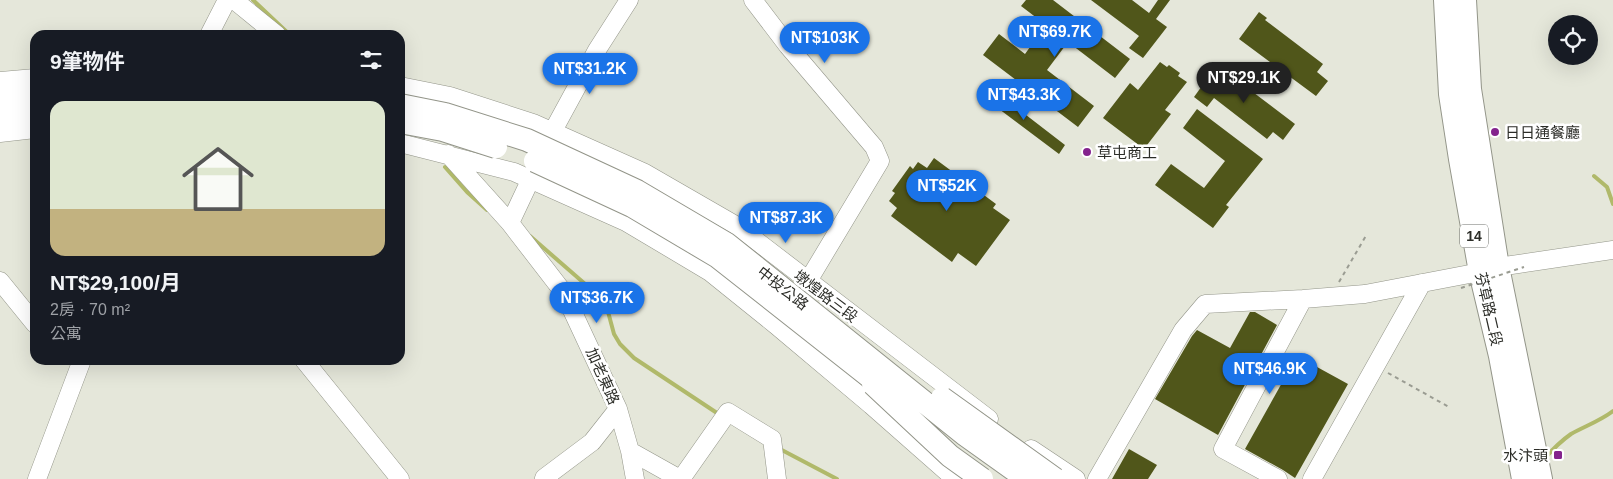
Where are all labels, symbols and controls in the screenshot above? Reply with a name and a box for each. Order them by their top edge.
pin: NT$69.7K [1003,15,1107,58]
map controls [1548,15,1598,65]
button: locate [1548,15,1598,65]
pin: NT$103K [779,22,871,64]
text: NT$69.7K [1019,23,1091,40]
text: NT$103K [791,29,859,46]
icon: filters [357,46,385,74]
text: 9筆物件 [50,50,125,73]
pin: NT$31.2K [538,52,642,95]
text: NT$31.2K [554,60,626,77]
pin: NT$29.1K [1192,62,1296,104]
text: NT$29.1K [1208,69,1280,86]
pin: NT$43.3K [972,78,1076,121]
text: NT$43.3K [988,86,1060,103]
place label: 日日通餐廳 [1505,124,1580,141]
marker: 日日通餐廳 [1489,126,1501,138]
icon: home [173,134,263,224]
place label: 草屯商工 [1097,144,1157,161]
marker: 草屯商工 [1081,146,1093,158]
pin: NT$52K [906,170,988,212]
text: NT$52K [917,177,977,194]
pin: NT$87.3K [734,202,838,244]
text: NT$87.3K [750,209,822,226]
road number: 14 [1460,225,1488,248]
street label: 中投公路 [754,263,812,313]
street label: 墩煌路三段 [791,267,861,325]
text: NT$29,100/月 [50,271,181,294]
street label: 芬草路二段 [1472,271,1506,347]
pin: NT$36.7K [545,282,649,324]
text: NT$36.7K [561,289,633,306]
text: 2房 · 70 m² [50,301,130,318]
text: 公寓 [50,325,82,342]
street label: 加老東路 [583,345,623,407]
pin: NT$46.9K [1218,352,1322,395]
text: NT$46.9K [1234,360,1306,377]
place label: 水汴頭 [1503,447,1548,464]
marker: 水汴頭 [1552,449,1564,461]

